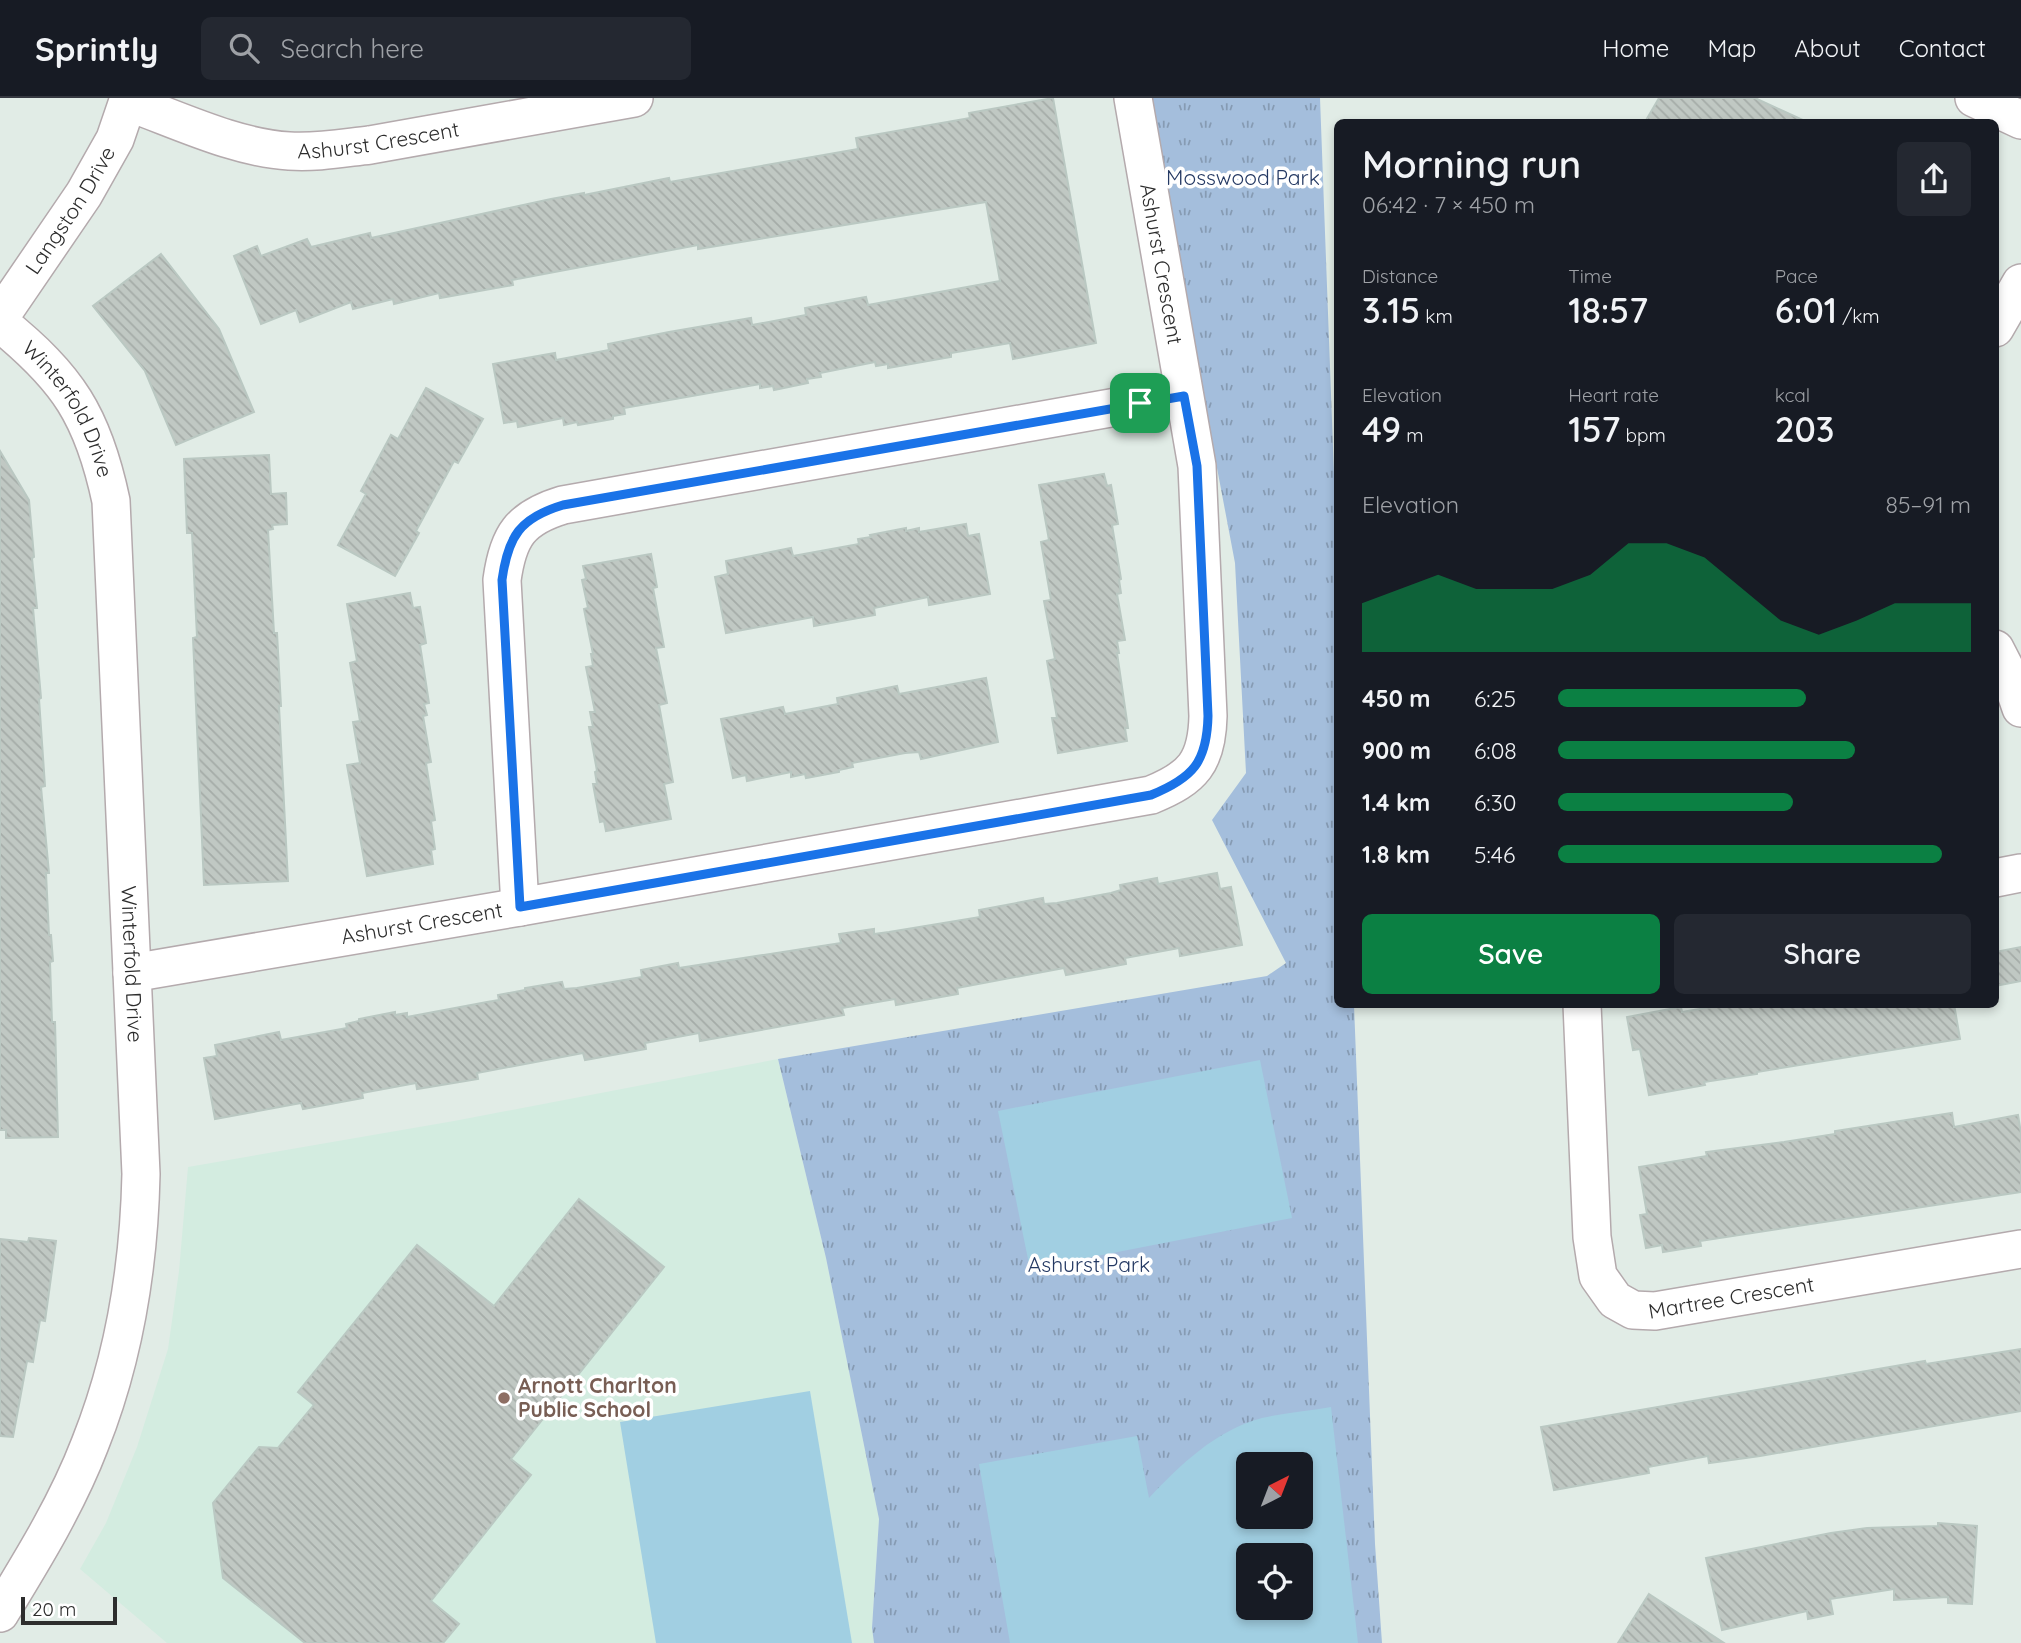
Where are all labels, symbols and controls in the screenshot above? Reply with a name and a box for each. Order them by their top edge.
search box [201,17,691,80]
text: Sprintly [35,28,159,69]
icon: search [225,29,263,67]
text: Search here [281,32,424,65]
text: Home [1602,33,1669,63]
text: Map [1707,33,1756,63]
text: About [1794,33,1861,63]
text: Contact [1899,33,1986,63]
street label: Ashurst Crescent [297,115,461,164]
text: Morning run [1362,140,1581,188]
street label: Langston Drive [19,141,120,279]
button: share [1897,142,1971,216]
park label: Mosswood Park [1166,164,1320,190]
street label: Ashurst Crescent [1135,181,1189,346]
text: 06:42 · 7 × 450 m [1362,190,1535,219]
text: Distance [1362,264,1438,288]
text: Time [1568,264,1612,288]
text: Pace [1775,264,1818,288]
text: 3.15 [1362,288,1420,332]
text: 18:57 [1568,288,1648,332]
text: 6:01 [1775,288,1837,332]
text: km [1420,304,1453,328]
text: /km [1837,304,1880,328]
street label: Winterfold Drive [17,334,119,480]
pin [1110,373,1170,433]
text: Elevation [1362,383,1442,407]
text: Heart rate [1568,383,1659,407]
text: kcal [1775,383,1810,407]
icon: arrive [1121,384,1159,422]
text: 49 [1362,407,1401,451]
text: 157 [1568,407,1620,451]
text: 203 [1775,407,1834,451]
text: m [1401,423,1423,447]
text: bpm [1620,423,1666,447]
text: Elevation [1362,490,1459,519]
text: 85–91 m [1886,490,1971,519]
text: 450 m [1362,684,1431,713]
text: 6:25 [1474,684,1516,713]
text: 900 m [1362,736,1431,765]
text: 6:08 [1474,736,1517,765]
text: 1.4 km [1362,788,1430,817]
text: 6:30 [1474,788,1516,817]
text: 1.8 km [1362,840,1430,869]
text: 5:46 [1474,840,1515,869]
street label: Winterfold Drive [116,885,149,1043]
street label: Ashurst Crescent [339,896,504,949]
button: Save [1362,914,1660,994]
button: Share [1674,914,1971,994]
park label: Ashurst Park [1028,1251,1150,1277]
street label: Martree Crescent [1646,1270,1816,1324]
place label: Arnott Charlton Public School [518,1372,677,1422]
marker: Arnott Charlton Public School [496,1390,512,1406]
north arrow [1236,1452,1312,1530]
map controls [1236,1452,1313,1620]
button: locate [1236,1543,1313,1620]
scale bar [21,1594,117,1626]
text: 20 m [32,1597,76,1621]

